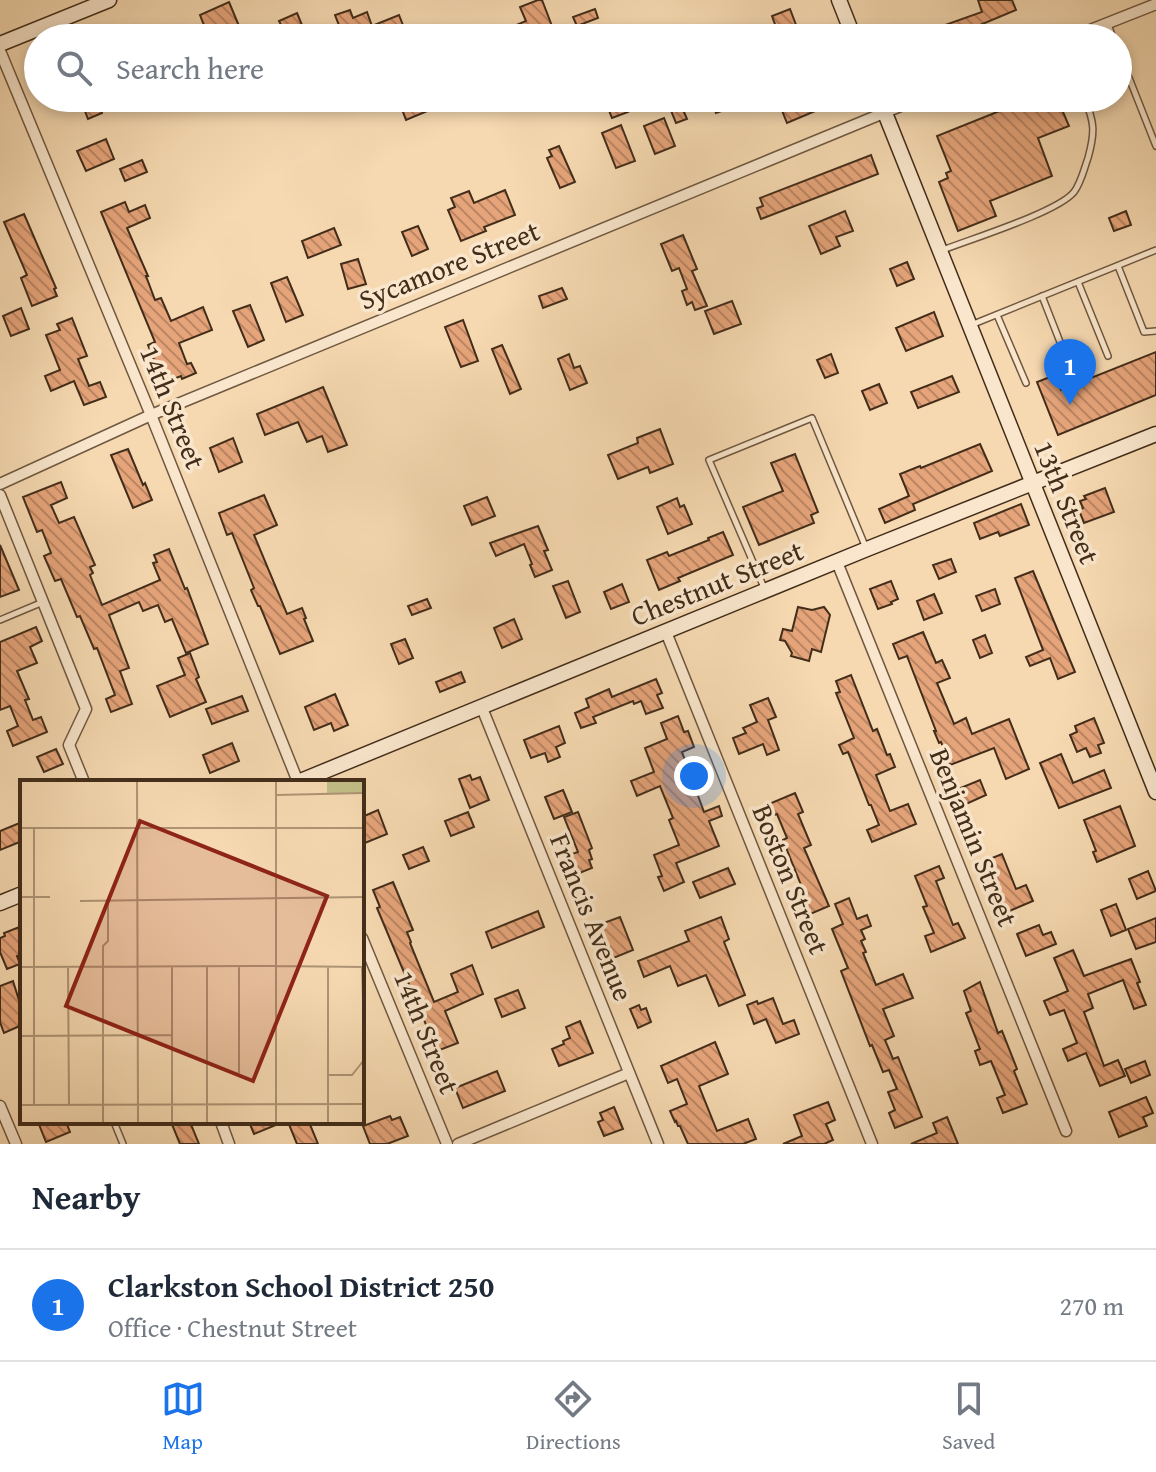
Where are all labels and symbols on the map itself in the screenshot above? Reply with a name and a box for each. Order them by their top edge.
street label: Sycamore Street [352,210,545,319]
street label: 14th Street [130,339,217,475]
pin: 1 [1044,339,1096,405]
street label: 13th Street [1024,434,1111,570]
street label: Chestnut Street [624,529,809,636]
street label: Benjamin Street [920,742,1029,932]
your location [674,756,714,796]
inset map [20,780,364,1124]
street label: Boston Street [743,798,840,960]
street label: Francis Avenue [540,827,645,1007]
street label: 14th Street [384,964,471,1100]

